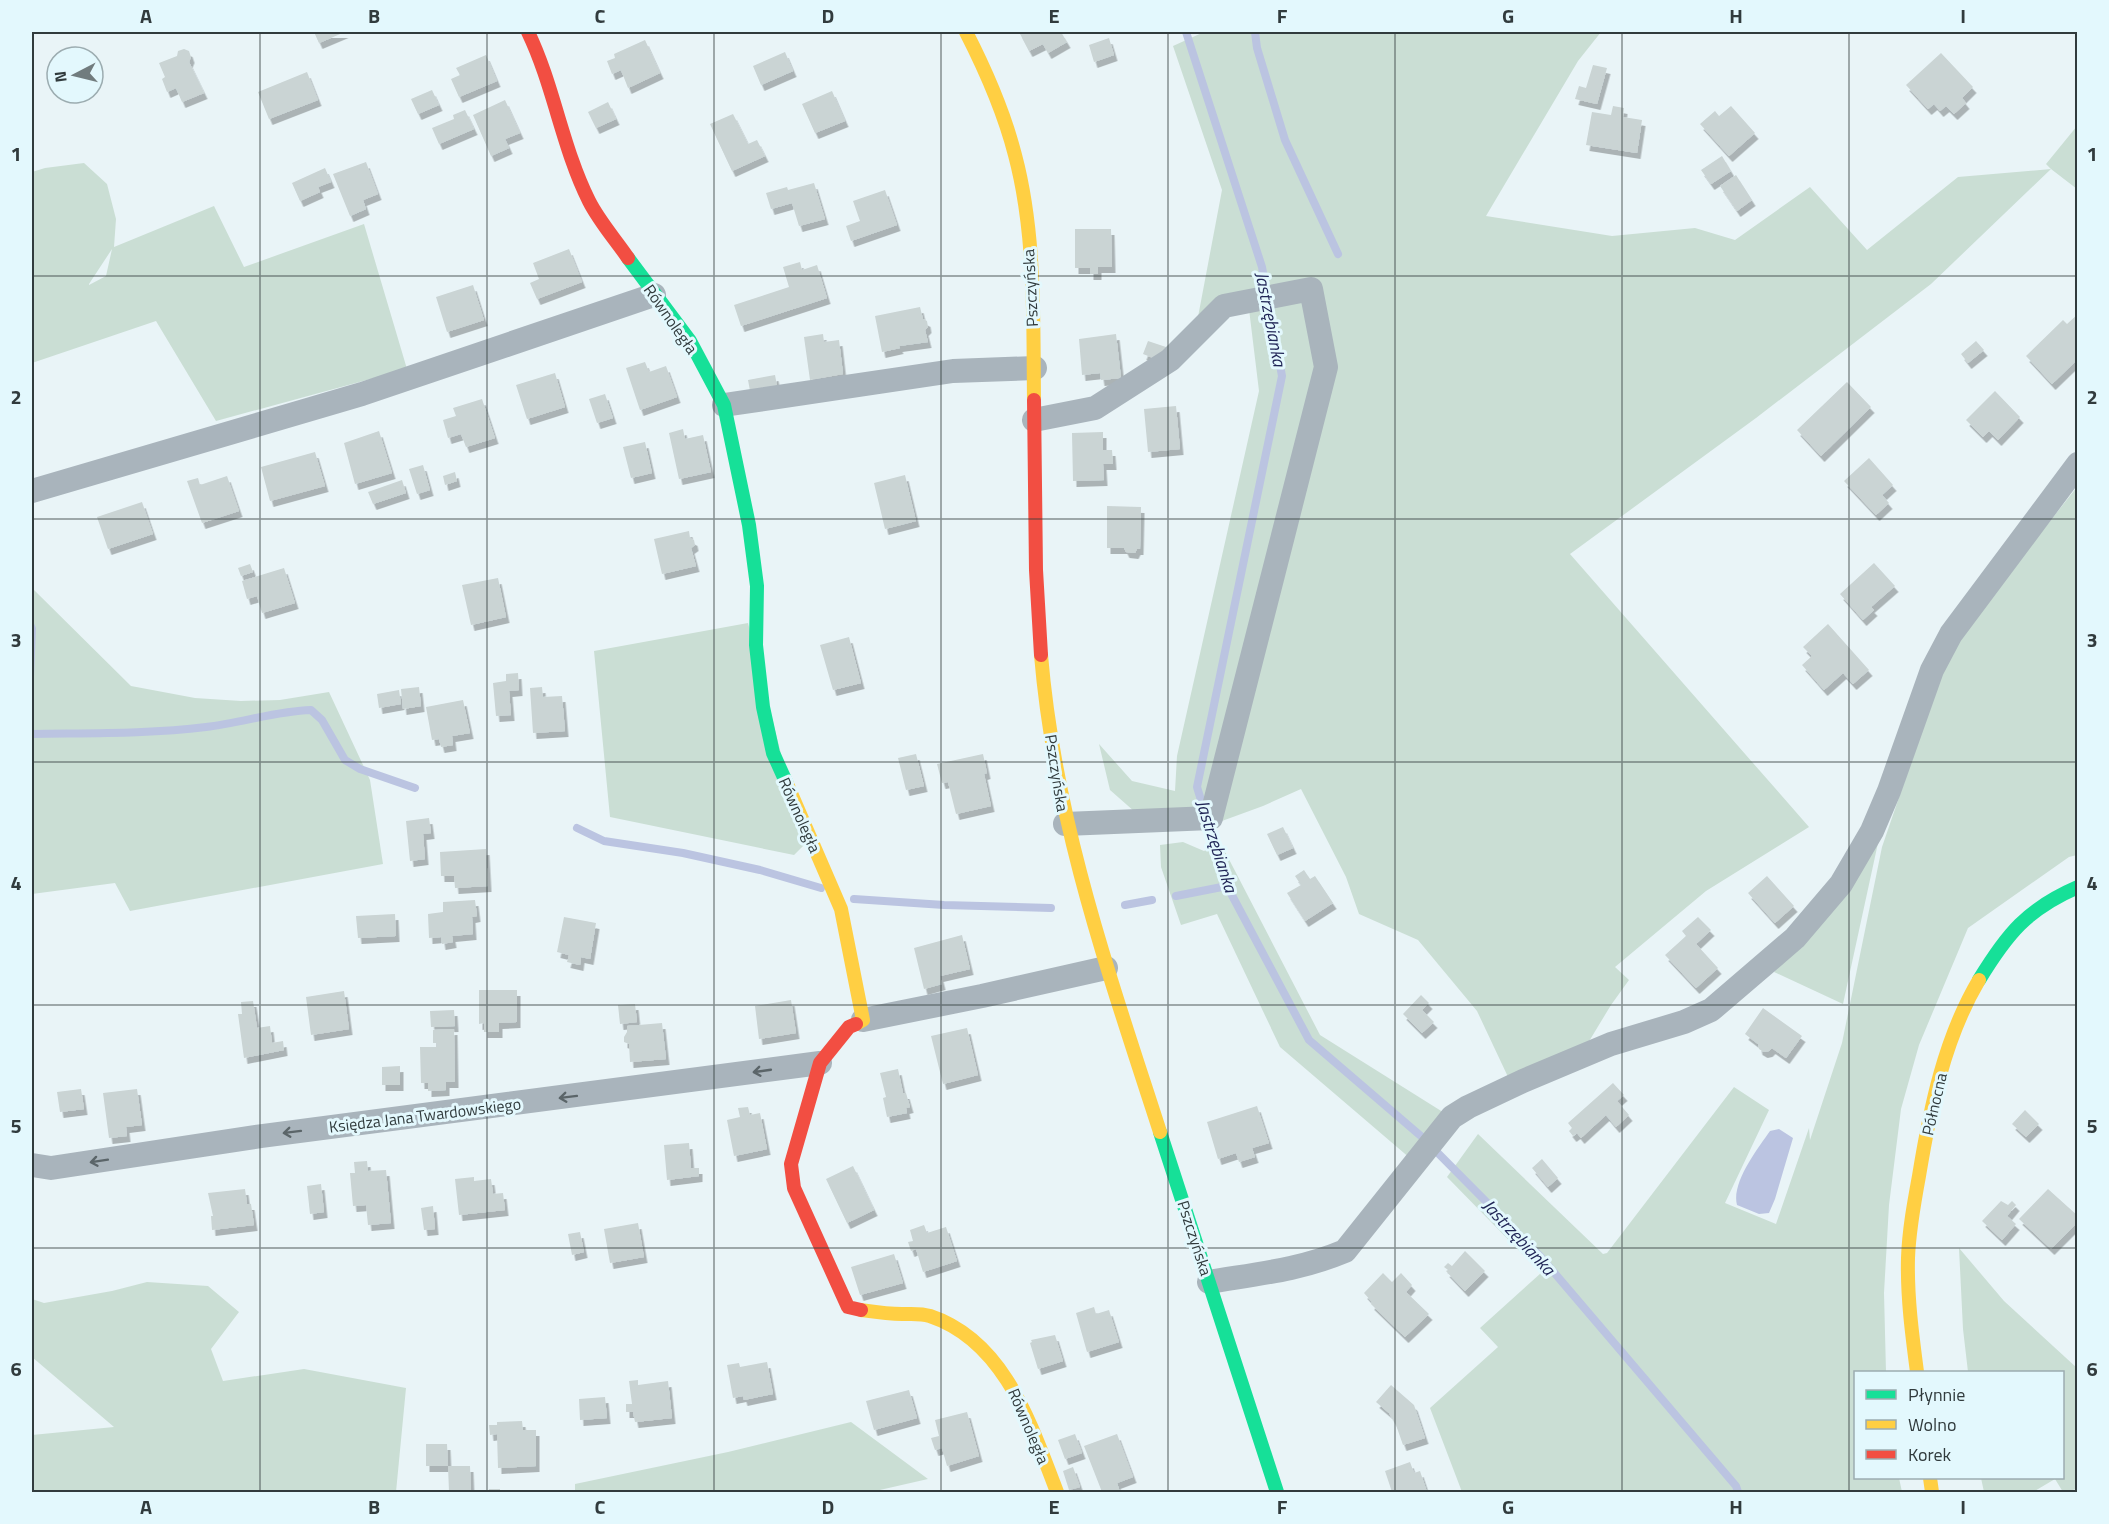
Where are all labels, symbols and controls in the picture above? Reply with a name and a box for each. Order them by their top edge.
text: A [140,0,152,31]
text: B [368,0,380,31]
text: C [595,0,606,31]
text: D [822,0,834,31]
text: E [1048,0,1060,31]
text: F [1277,0,1288,31]
text: G [1502,0,1514,31]
text: H [1729,0,1743,31]
text: I [1960,0,1966,31]
north arrow [45,45,105,105]
text: N [48,70,73,84]
text: 1 [10,138,22,169]
text: 1 [2086,138,2098,169]
street label: Pszczyńska [1016,249,1044,327]
water label: Jastrzębianka [1249,269,1294,370]
street label: Równoległa [638,279,704,359]
text: 2 [10,381,22,412]
text: 2 [2086,381,2098,412]
text: 3 [10,624,22,655]
text: 3 [2086,624,2098,655]
street label: Pszczyńska [1039,733,1075,813]
street label: Równoległa [773,773,827,857]
water label: Jastrzębianka [1189,796,1245,897]
text: 4 [10,867,22,898]
text: 4 [2086,867,2098,898]
one-way arrow [752,1066,772,1077]
street label: Północna [1915,1070,1953,1138]
street label: Księdza Jana Twardowskiego [328,1091,522,1139]
one-way arrow [559,1091,579,1102]
text: 5 [10,1110,22,1141]
text: 5 [2086,1110,2098,1141]
one-way arrow [282,1127,302,1138]
one-way arrow [89,1155,109,1166]
water label: Jastrzębianka [1476,1193,1562,1282]
street label: Pszczyńska [1172,1197,1218,1279]
text: 6 [10,1353,22,1384]
text: 6 [2086,1353,2098,1384]
legend [1854,1371,2064,1479]
text: Płynnie [1908,1381,1965,1408]
street label: Równoległa [1002,1384,1056,1468]
text: Wolno [1908,1411,1956,1438]
text: Korek [1908,1441,1952,1468]
text: A [140,1491,152,1522]
text: B [368,1491,380,1522]
text: C [595,1491,606,1522]
text: D [822,1491,834,1522]
text: E [1048,1491,1060,1522]
text: F [1277,1491,1288,1522]
text: G [1502,1491,1514,1522]
text: H [1729,1491,1743,1522]
text: I [1960,1491,1966,1522]

